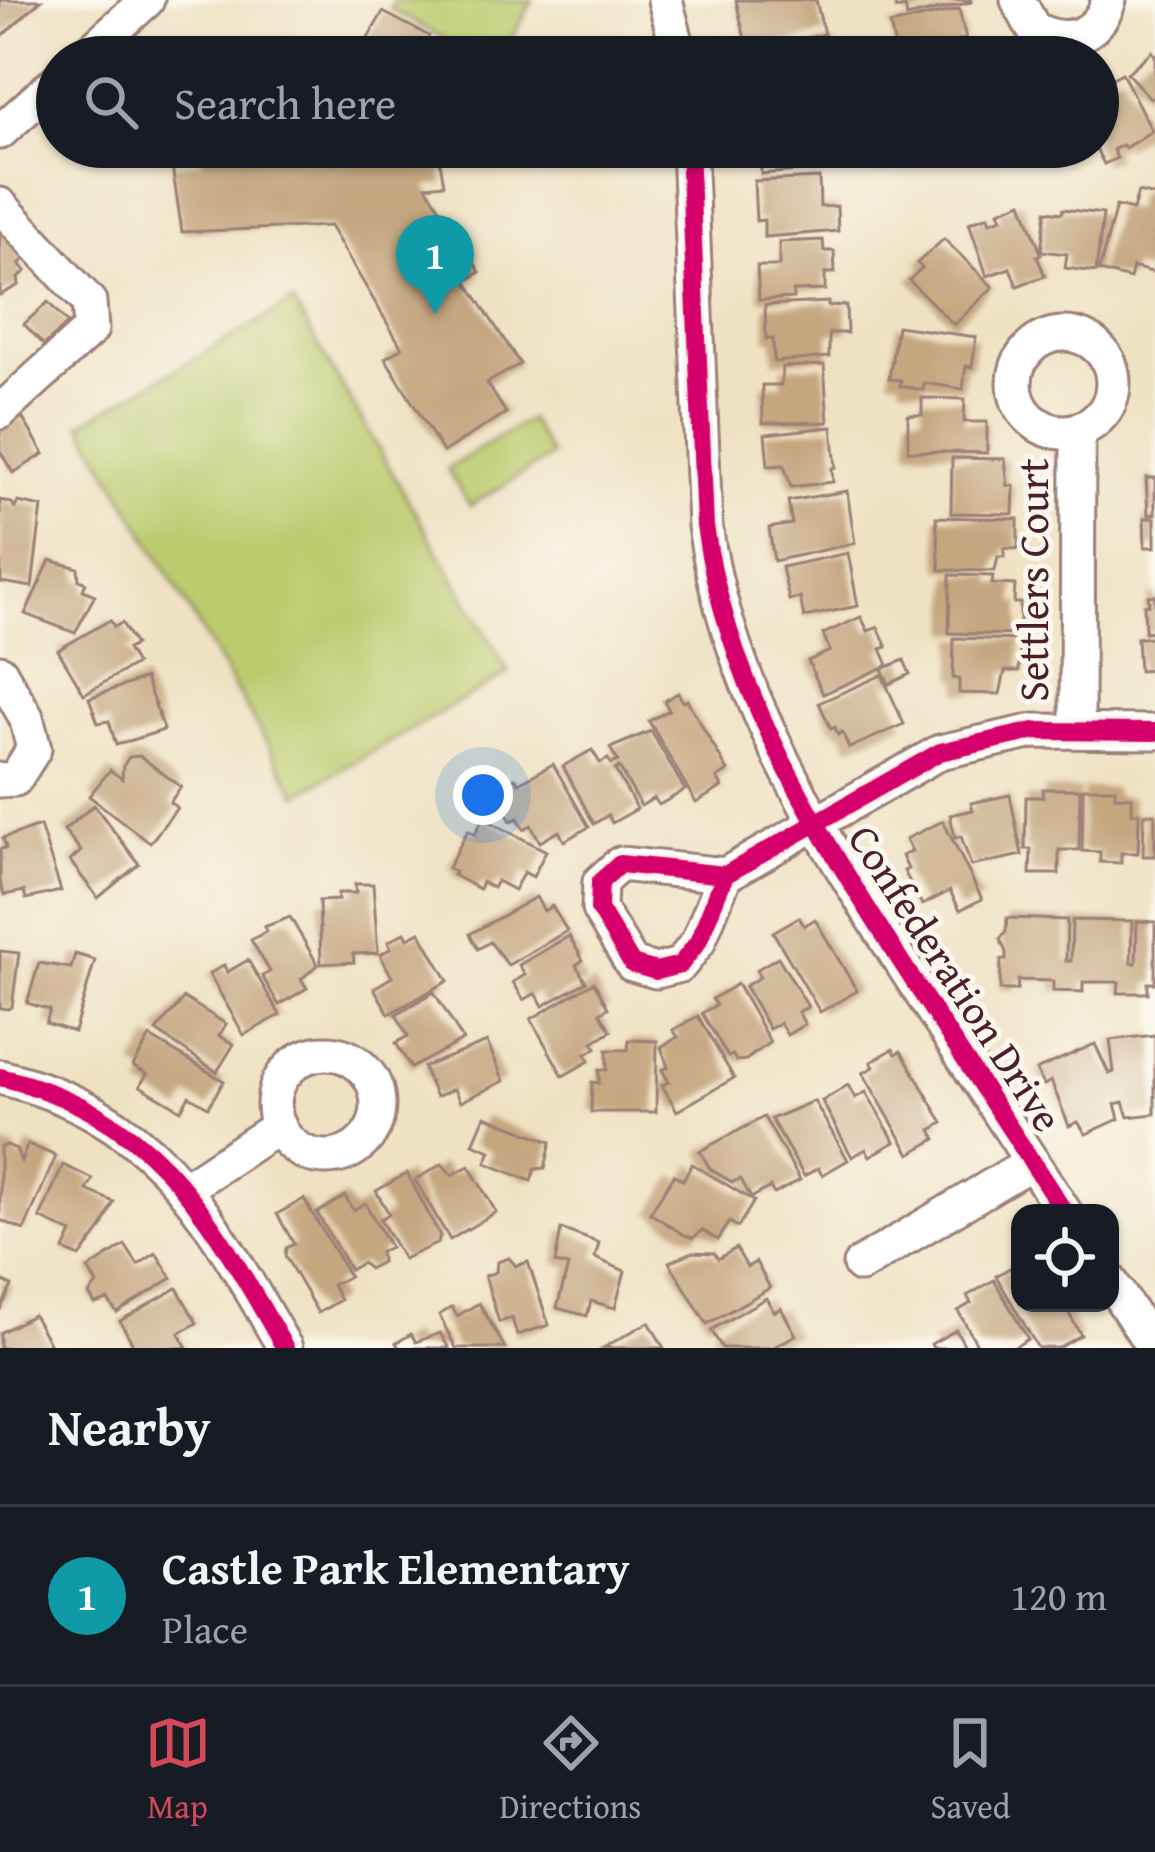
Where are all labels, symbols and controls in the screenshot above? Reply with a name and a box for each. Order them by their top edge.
search box [36,36,1119,168]
icon: search [78,69,144,135]
text: Search here [174,70,396,135]
pin: 1 [396,215,474,314]
street label: Settlers Court [1002,458,1063,702]
your location [453,765,513,825]
street label: Confederation Drive [834,812,1079,1143]
map controls [1011,1204,1119,1312]
button: locate [1011,1204,1119,1312]
text: Nearby [48,1389,211,1464]
text: Castle Park Elementary [162,1535,630,1600]
text: 1 [77,1567,97,1624]
text: 120 m [1010,1567,1107,1624]
text: Place [162,1600,248,1657]
tab: Map [145,1710,211,1830]
tab: Directions [500,1710,641,1830]
tab: Saved [931,1710,1010,1830]

